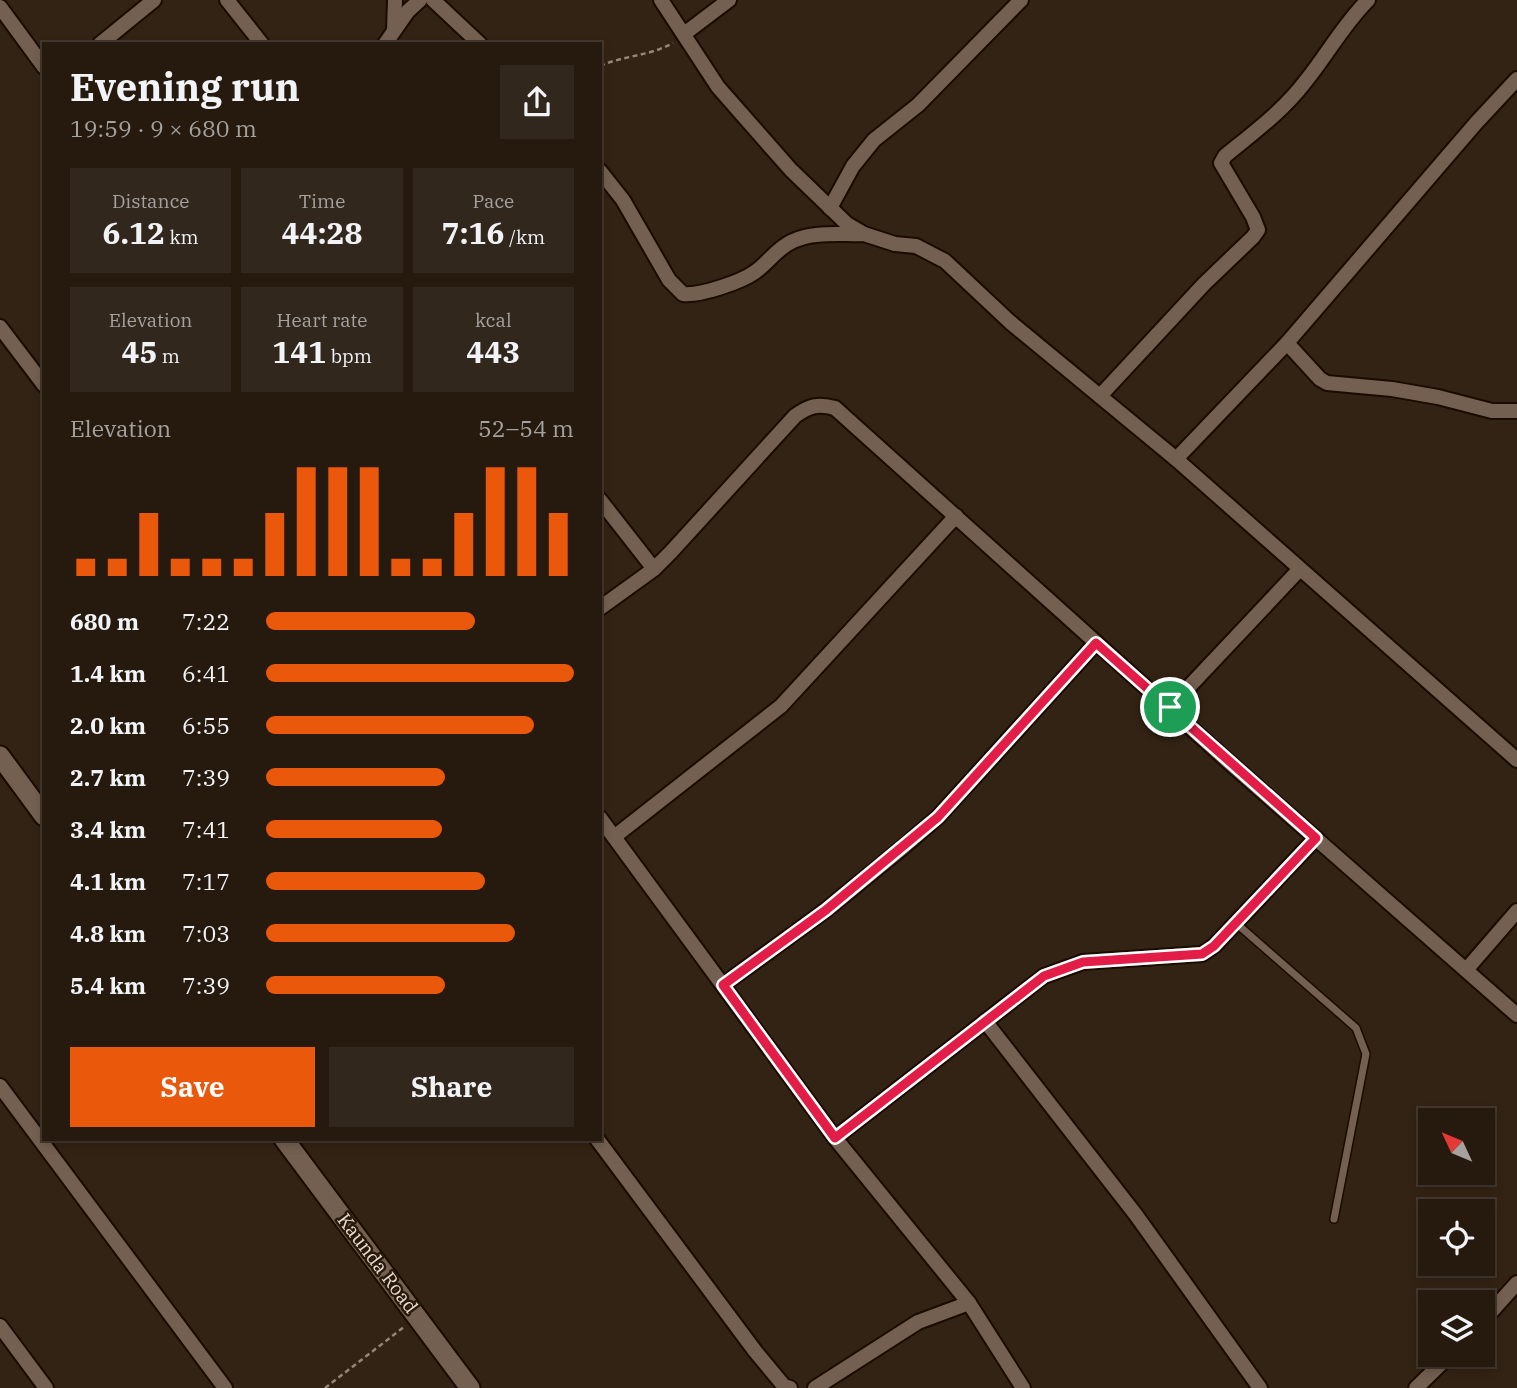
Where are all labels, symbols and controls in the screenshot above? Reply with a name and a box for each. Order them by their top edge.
text: Evening run [70,62,300,111]
button: share [500,65,574,139]
text: 19:59 · 9 × 680 m [70,113,257,143]
text: Distance [112,189,189,213]
text: Time [299,189,345,213]
text: Pace [472,189,514,213]
text: 6.12 [103,213,165,252]
text: 44:28 [281,213,363,252]
text: 7:16 [441,213,505,252]
text: km [165,225,199,249]
text: /km [505,225,545,249]
text: Elevation [109,308,193,332]
text: Heart rate [277,308,367,332]
text: kcal [475,308,512,332]
text: 45 [121,332,157,371]
text: 141 [272,332,326,371]
text: 443 [466,332,520,371]
text: m [157,344,180,368]
text: bpm [326,344,372,368]
text: Elevation [70,413,171,443]
text: 52–54 m [478,413,574,443]
text: 680 m [70,606,139,636]
text: 7:22 [182,606,230,636]
text: 1.4 km [70,658,146,688]
text: 6:41 [182,658,230,688]
pin [1140,677,1200,737]
icon: arrive [1151,688,1189,726]
text: 2.0 km [70,710,146,740]
text: 6:55 [182,710,230,740]
text: 2.7 km [70,762,146,792]
text: 7:39 [182,762,230,792]
text: 3.4 km [70,814,146,844]
text: 7:41 [182,814,230,844]
text: 4.1 km [70,866,146,896]
text: 7:17 [182,866,230,896]
text: 4.8 km [70,918,146,948]
text: 7:03 [182,918,230,948]
text: 5.4 km [70,970,146,1000]
text: 7:39 [182,970,230,1000]
button: Save [70,1047,315,1127]
button: Share [329,1047,574,1127]
north arrow [1418,1108,1494,1185]
map controls [1418,1108,1495,1367]
button: locate [1418,1199,1495,1276]
street label: Kaunda Road [333,1208,423,1318]
button: layers [1418,1290,1495,1367]

